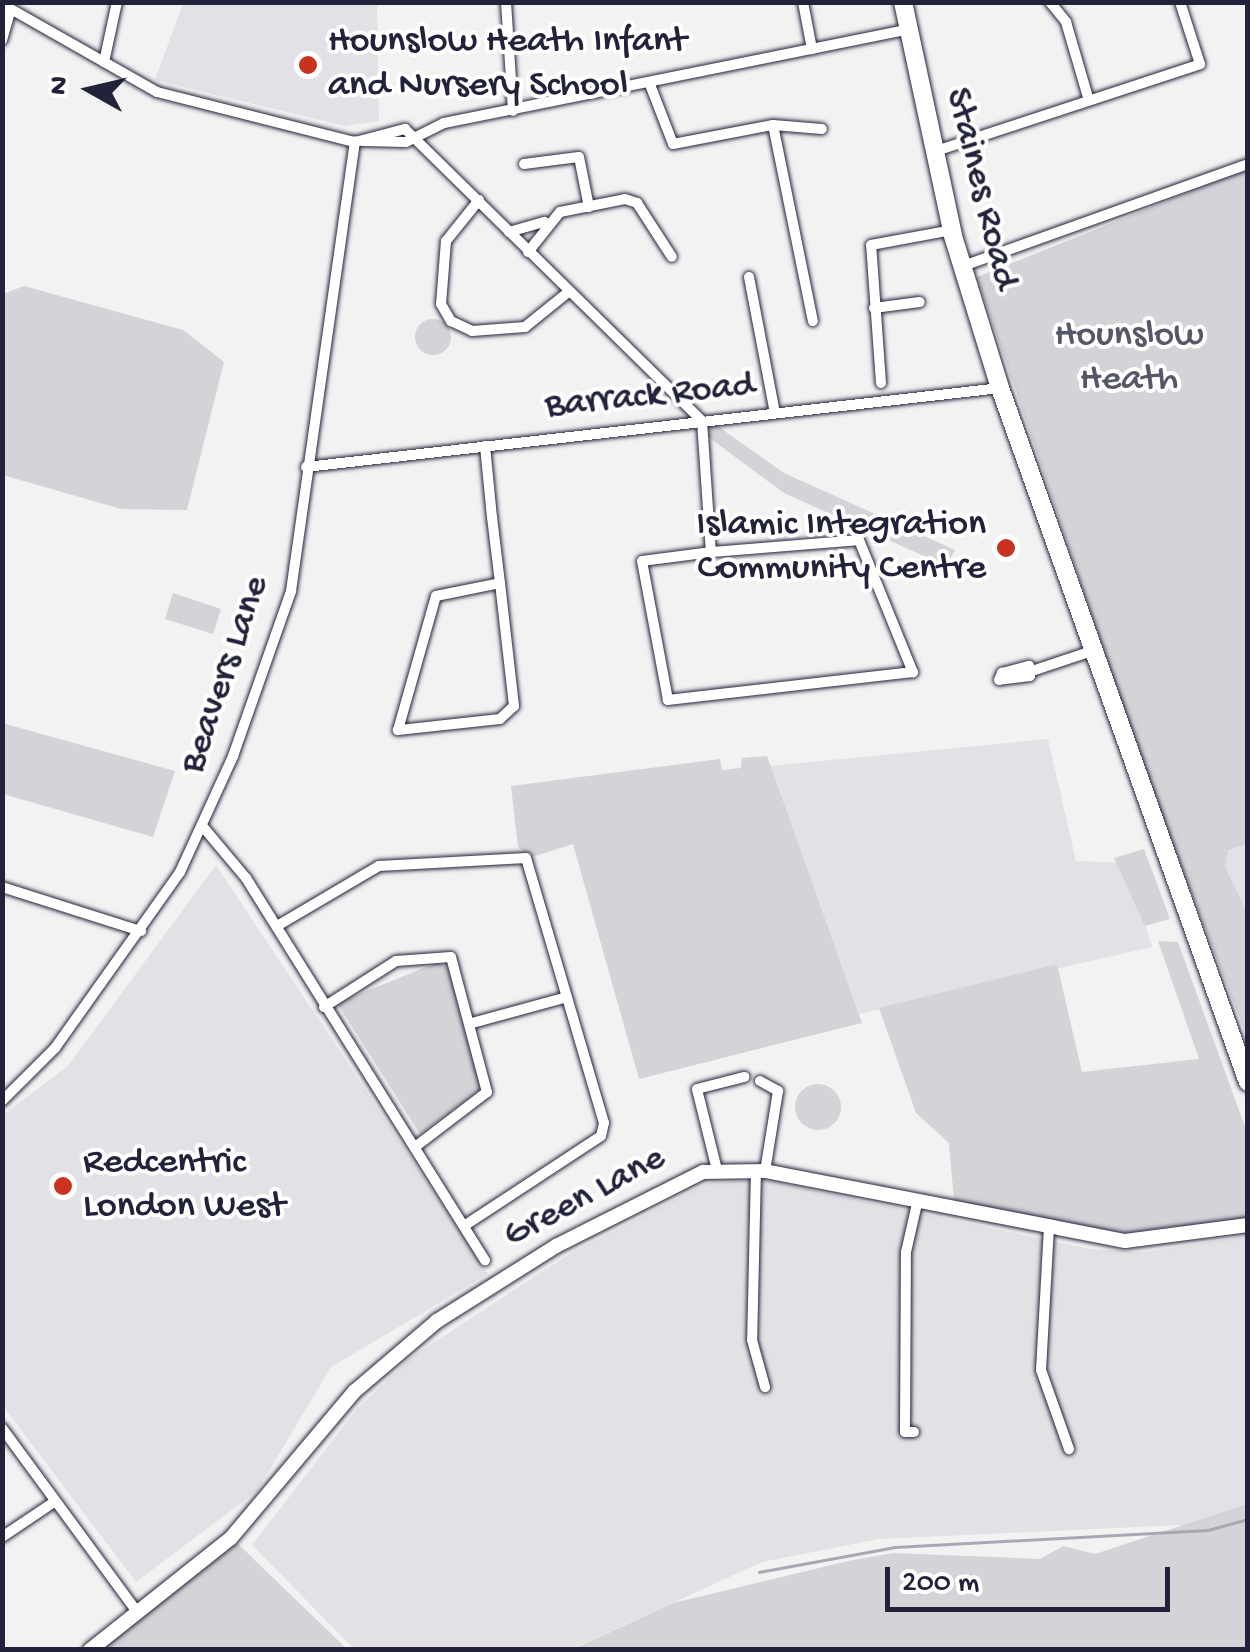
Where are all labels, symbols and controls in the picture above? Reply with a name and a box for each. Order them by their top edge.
place label: Hounslow Heath Infant and Nursery School [328,20,687,110]
north arrow [40,40,140,140]
marker: Hounslow Heath Infant and Nursery School [297,54,319,76]
text: N [42,74,77,97]
street label: Staines Road [933,83,1027,295]
park label: Hounslow Heath [1055,314,1203,404]
street label: Barrack Road [543,363,757,431]
place label: Islamic Integration Community Centre [696,503,986,592]
marker: Islamic Integration Community Centre [995,537,1017,559]
street label: Beavers Lane [171,570,281,780]
street label: Green Lane [496,1136,674,1260]
place label: Redcentric London West [83,1141,285,1230]
marker: Redcentric London West [52,1175,74,1197]
scale bar [890,1547,1175,1609]
text: 200 m [902,1567,979,1602]

